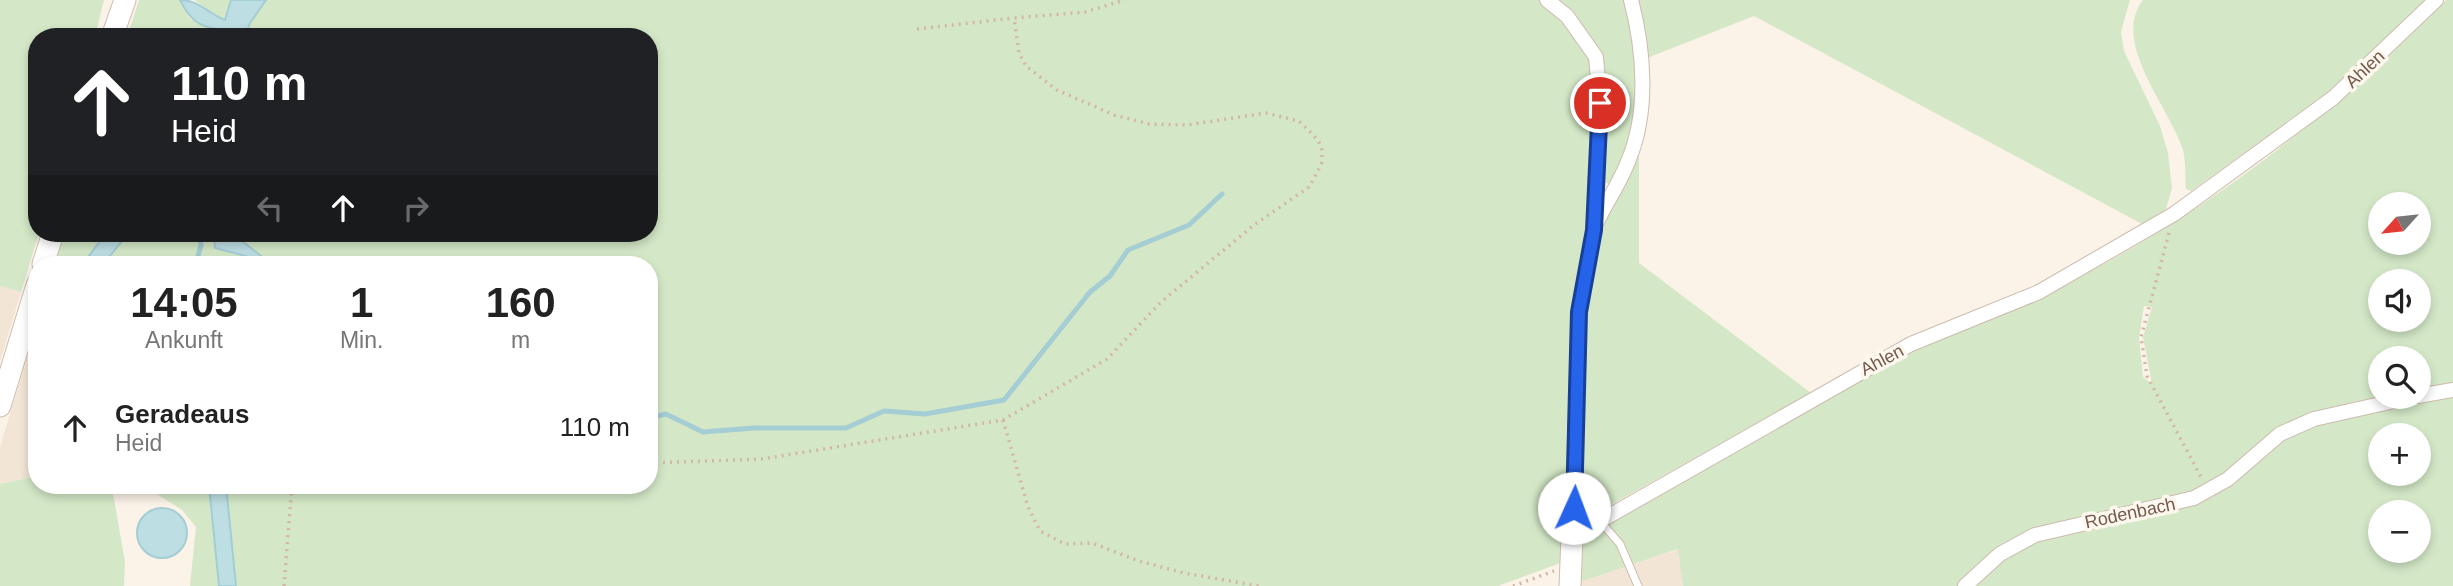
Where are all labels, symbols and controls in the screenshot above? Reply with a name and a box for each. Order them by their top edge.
street label: Ahlen [2341,46,2389,92]
icon: ahead [56,56,147,147]
text: 110 m [171,56,307,110]
pin [1570,73,1630,133]
icon: arrive [1581,84,1619,122]
text: Heid [171,113,237,149]
icon: left [251,189,289,227]
icon: ahead [324,189,362,227]
icon: right [397,189,435,227]
north arrow [2368,192,2431,256]
map controls [2368,192,2431,563]
button: sound [2368,269,2431,332]
text: 14:05 [130,279,238,326]
text: 1 [350,279,373,326]
text: 160 [486,279,556,326]
text: Ankunft [145,327,223,353]
text: Min. [340,327,383,353]
text: m [511,327,530,353]
street label: Ahlen [1857,340,1907,380]
button: search [2368,346,2431,409]
text: Geradeaus [115,399,249,429]
icon: ahead [56,409,94,447]
text: 110 m [560,412,630,442]
button: + [2368,423,2431,486]
text: Heid [115,430,162,456]
position arrow [1537,471,1611,545]
street label: Rodenbach [2083,494,2177,532]
button: − [2368,500,2431,563]

